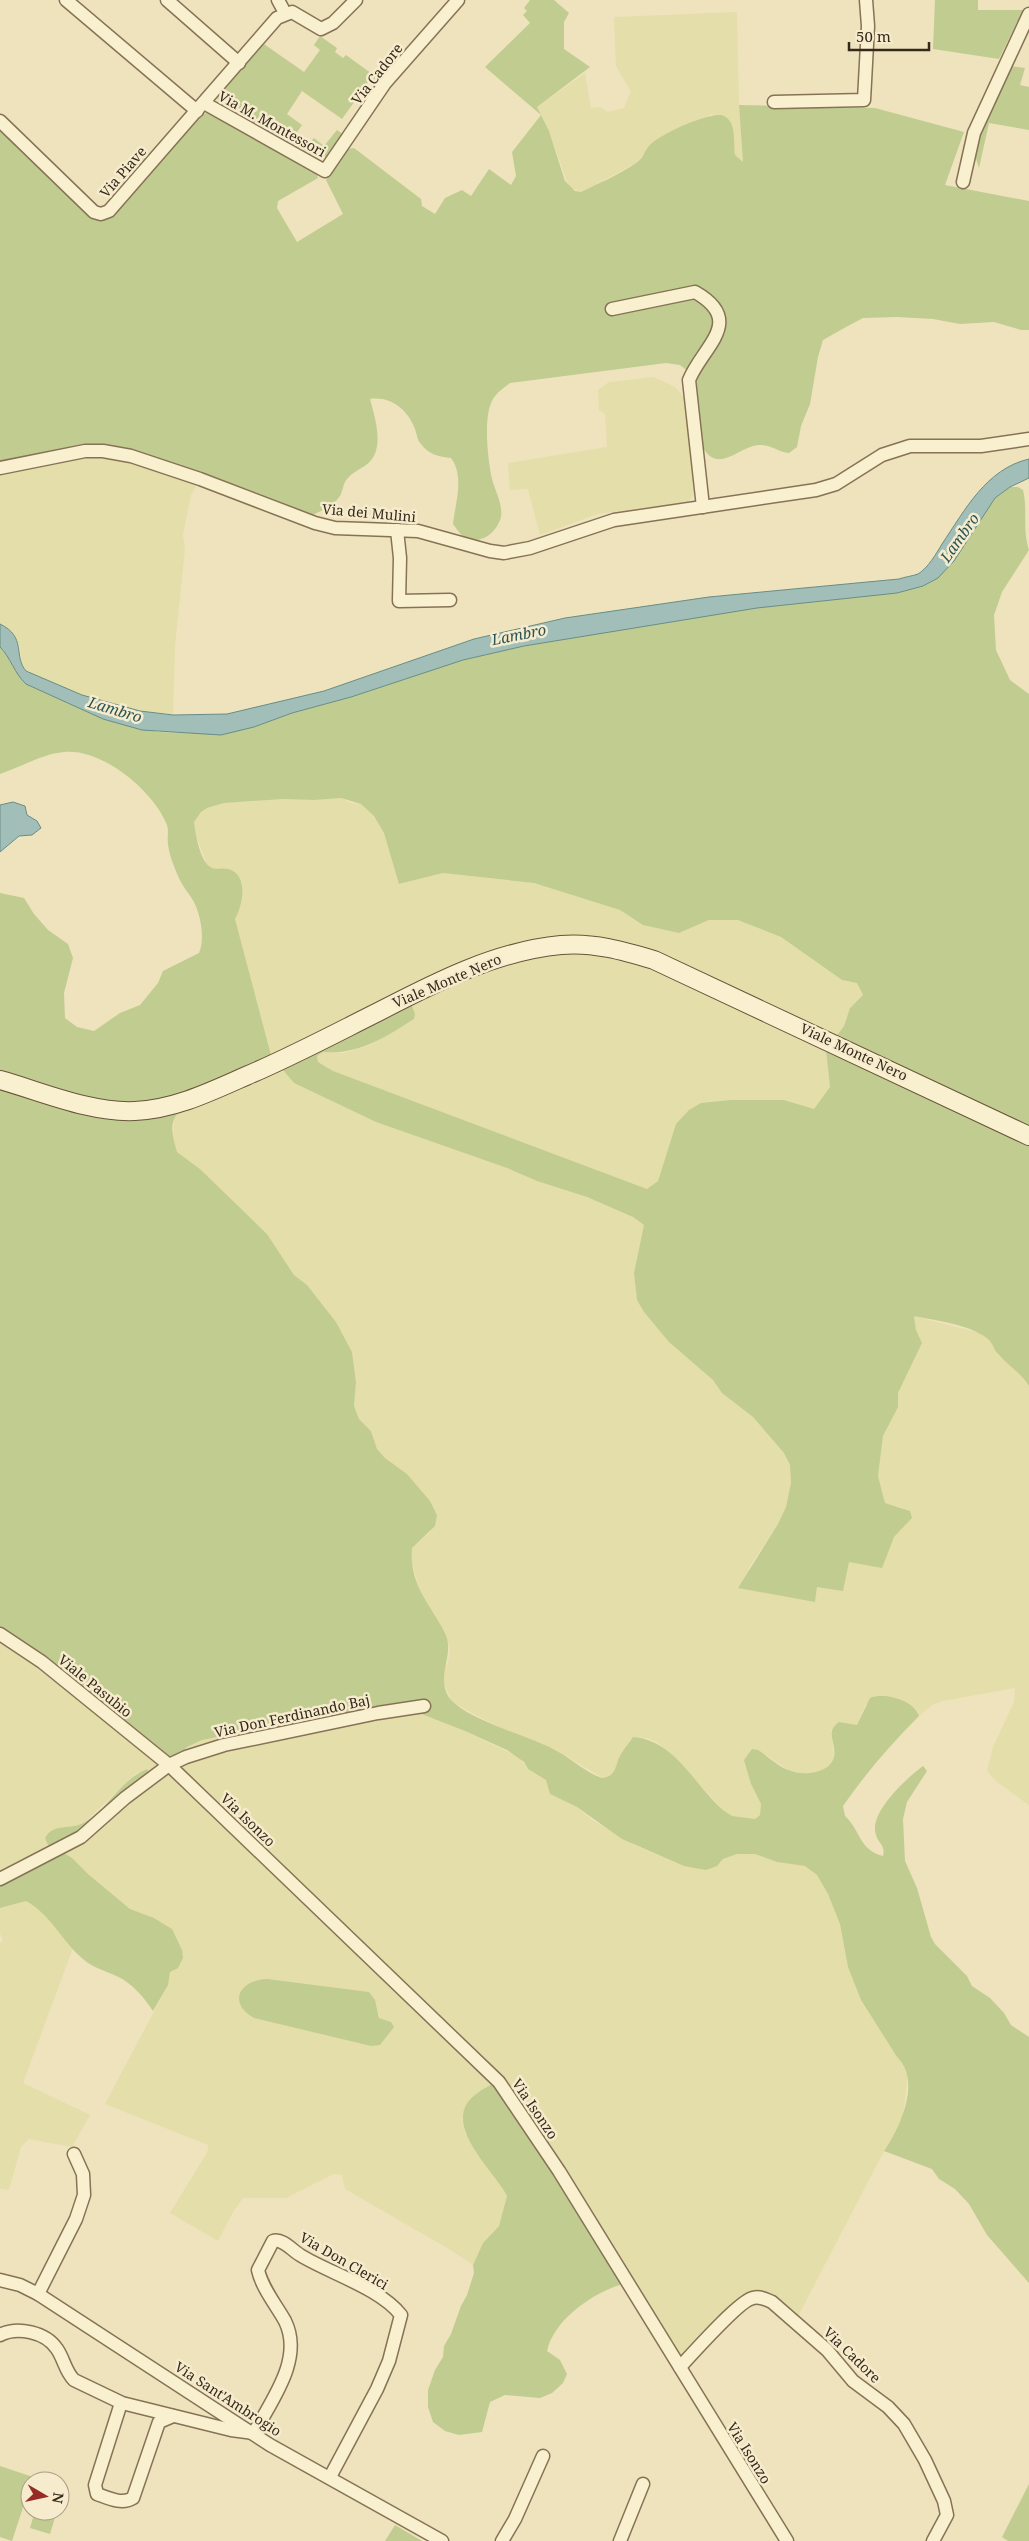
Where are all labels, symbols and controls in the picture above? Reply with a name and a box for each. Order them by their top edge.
scale bar [849,20,929,52]
text: 50 m [856,26,891,46]
street label: Via Cadore [347,39,406,108]
street label: Via M. Montessori [215,86,330,161]
street label: Via Piave [95,142,150,201]
street label: Via dei Mulini [321,499,417,526]
water label: Lambro [935,509,983,567]
water label: Lambro [489,619,548,649]
water label: Lambro [85,691,145,727]
street label: Viale Monte Nero [390,949,504,1012]
street label: Viale Monte Nero [797,1018,911,1085]
street label: Viale Pasubio [54,1650,136,1721]
street label: Via Don Ferdinando Baj [212,1690,372,1741]
street label: Via Isonzo [217,1789,280,1851]
street label: Via Isonzo [508,2075,563,2143]
street label: Via Don Clerici [297,2228,392,2294]
street label: Via Cadore [820,2323,885,2387]
street label: Via Sant'Ambrogio [171,2357,285,2440]
street label: Via Isonzo [723,2418,776,2487]
north arrow [20,2471,70,2521]
text: N [48,2491,69,2505]

